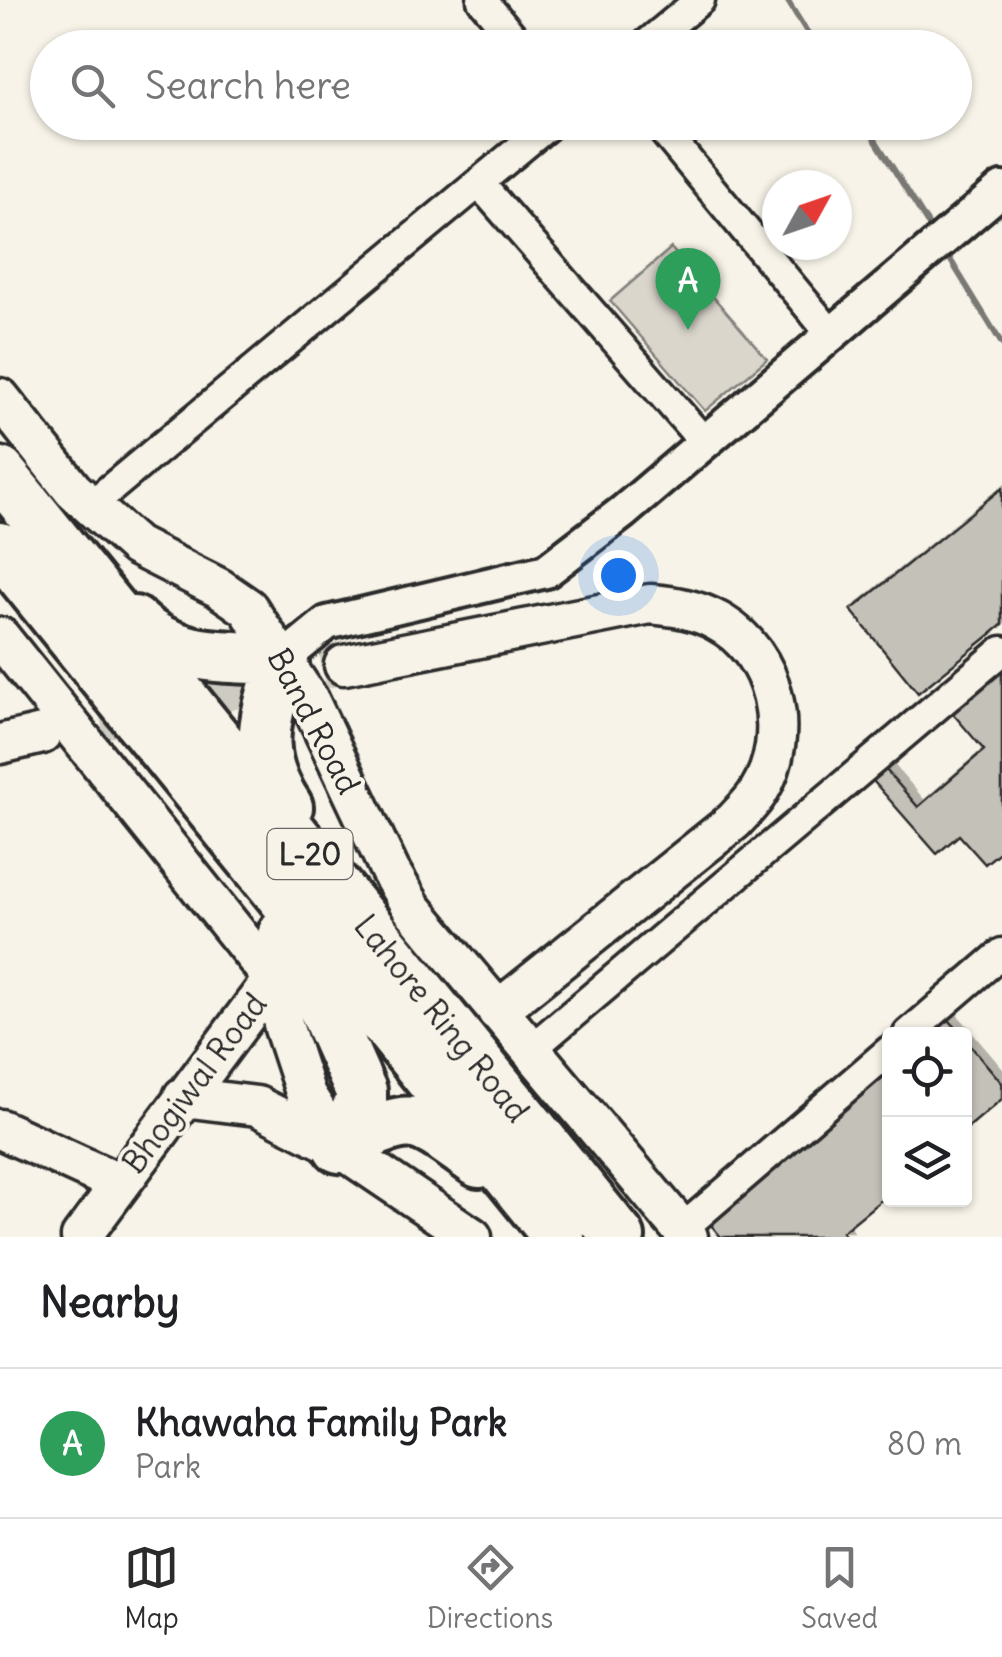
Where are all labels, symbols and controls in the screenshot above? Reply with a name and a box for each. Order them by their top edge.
search box [30,30,972,140]
icon: search [65,58,120,113]
text: Search here [145,62,351,109]
north arrow [762,170,852,260]
pin: A [656,248,720,330]
your location [593,550,644,601]
street label: Band Road [259,641,369,801]
road number: L-20 [268,829,352,879]
street label: Lahore Ring Road [346,906,538,1130]
street label: Bhogiwal Road [113,985,275,1181]
map controls [882,1027,972,1207]
button: locate [882,1027,972,1117]
button: layers [882,1117,972,1207]
text: Nearby [40,1276,179,1328]
text: Khawaha Family Park [135,1399,507,1446]
text: A [62,1423,83,1464]
text: 80 m [887,1423,962,1464]
text: Park [135,1446,201,1487]
tab: Map [124,1540,179,1636]
tab: Directions [427,1540,553,1636]
tab: Saved [801,1540,878,1636]

